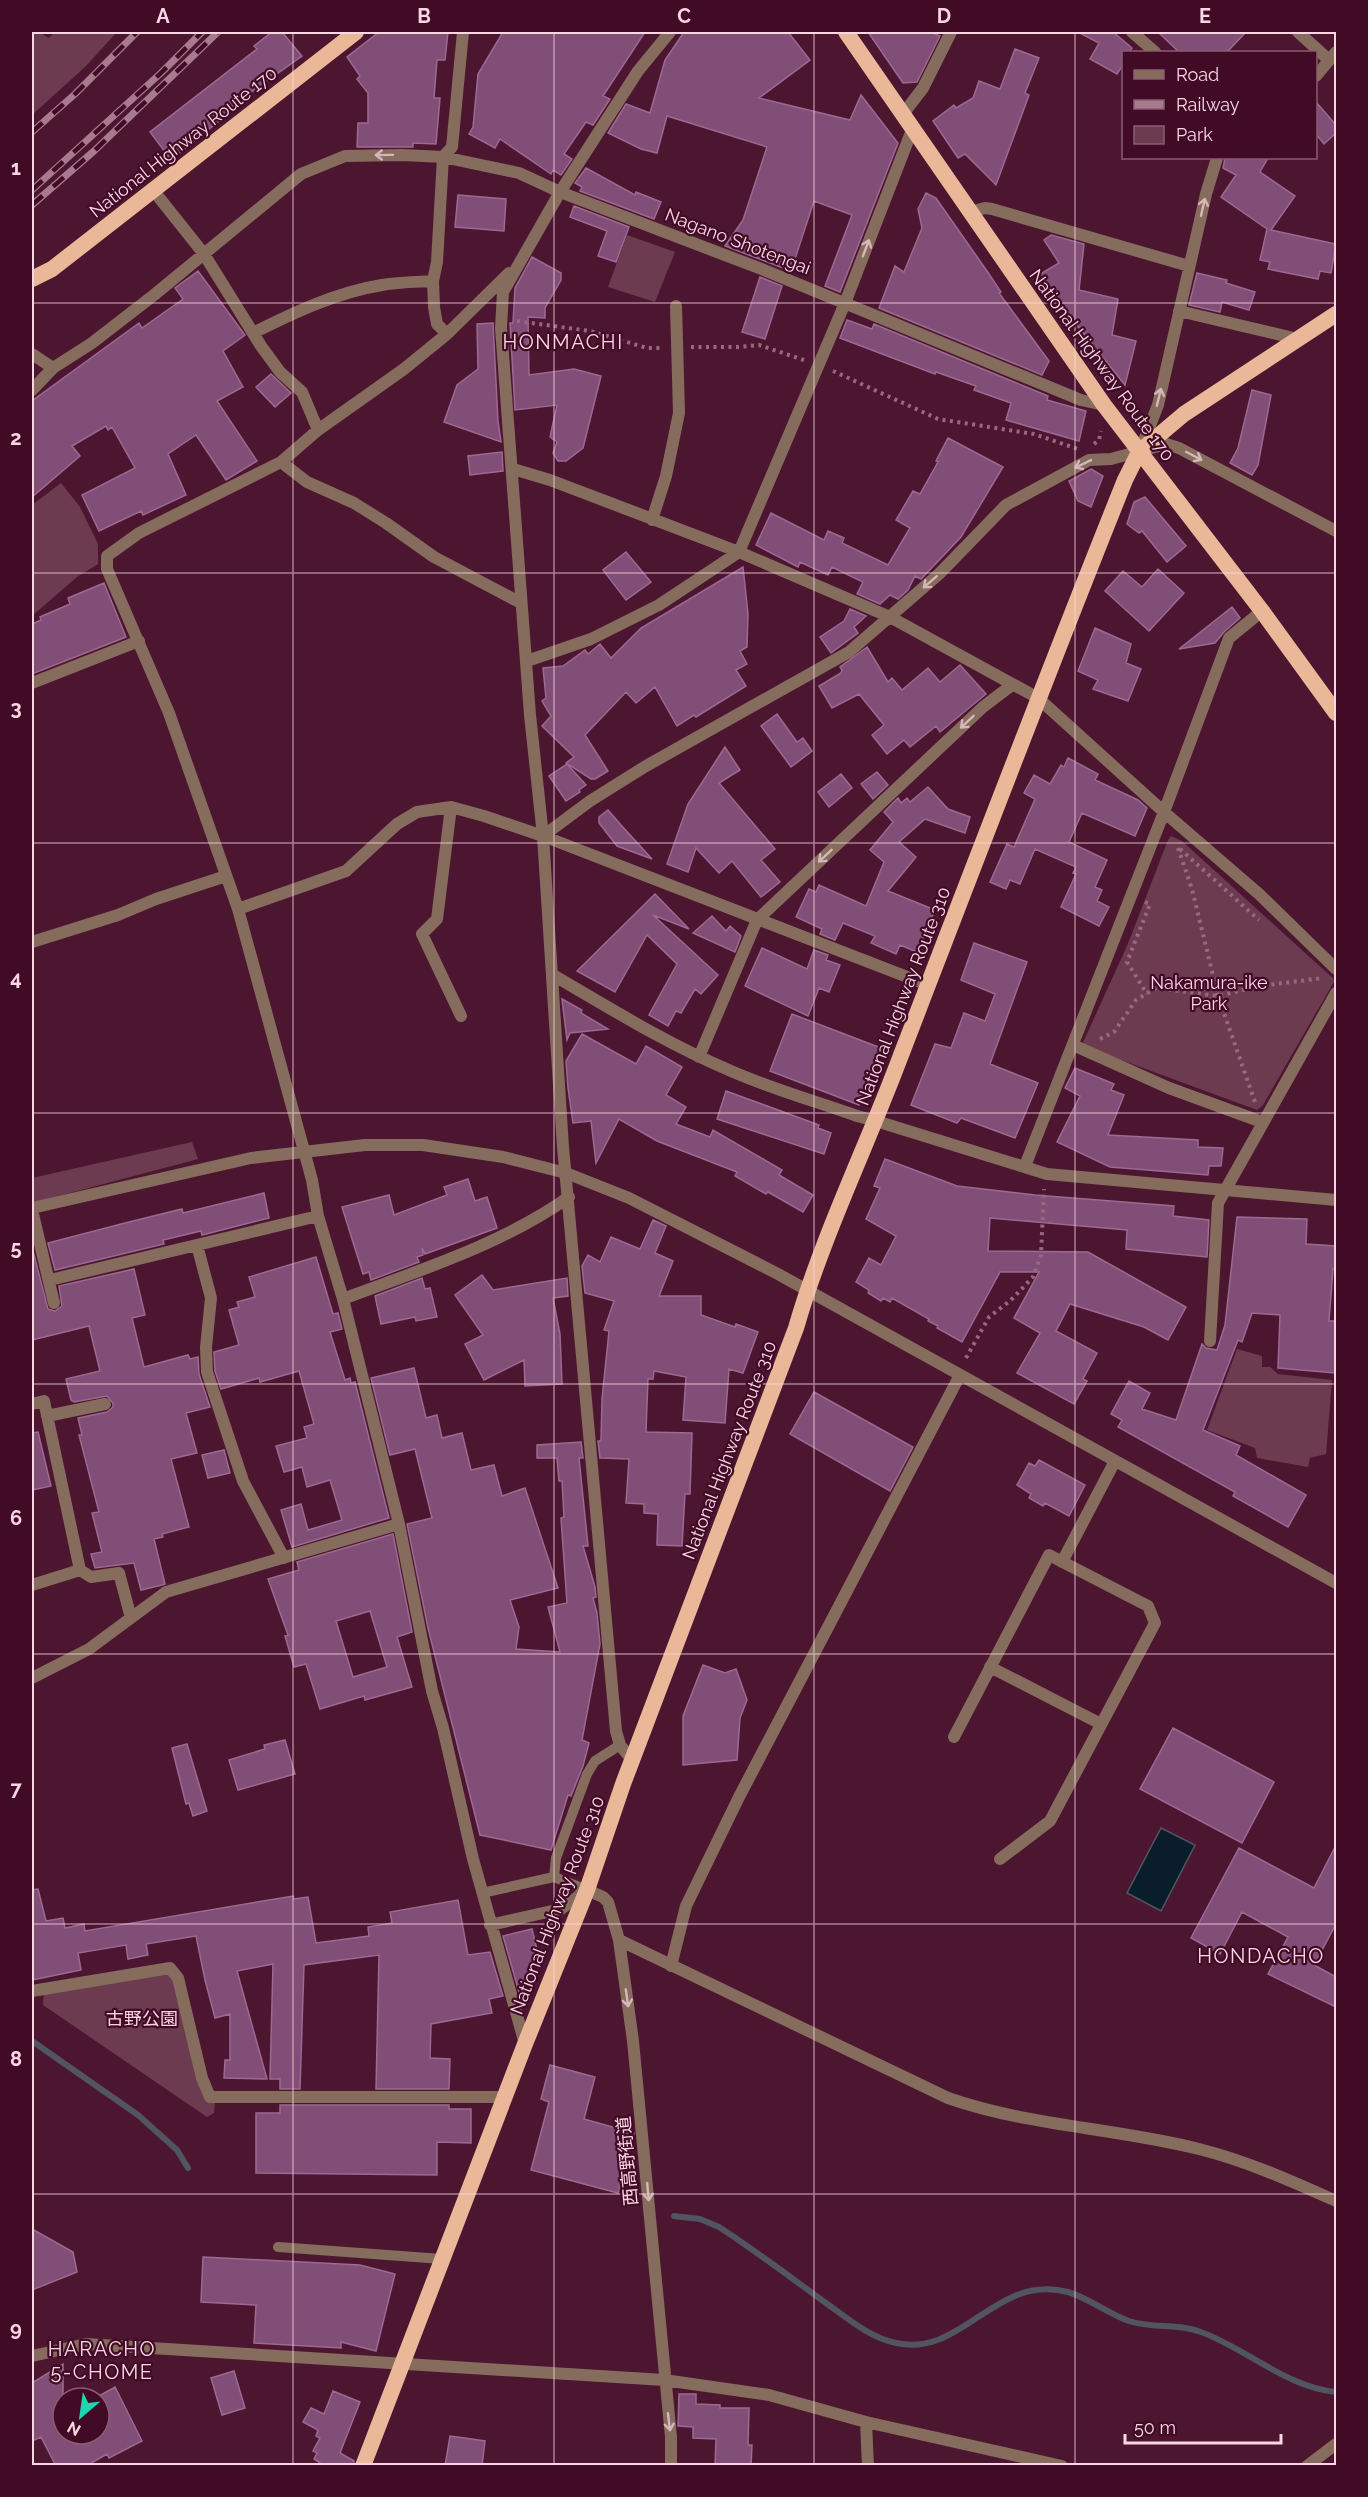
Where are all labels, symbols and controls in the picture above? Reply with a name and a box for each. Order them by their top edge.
text: A [156,4,170,28]
text: B [417,4,431,28]
text: C [677,4,691,28]
text: D [937,4,951,28]
text: E [1199,4,1211,28]
legend [1122,51,1317,159]
street label: National Highway Route 170 [85,62,281,222]
text: Road [1176,64,1219,85]
text: Railway [1176,94,1240,115]
text: Park [1176,124,1213,145]
one-way arrow [375,149,395,161]
text: 1 [11,156,21,180]
one-way arrow [1197,198,1209,217]
street label: Nagano Shotengai [662,204,814,278]
one-way arrow [862,240,873,258]
street label: National Highway Route 170 [1025,265,1179,465]
district label: HONMACHI [502,330,624,354]
one-way arrow [1154,388,1166,407]
text: 2 [10,426,22,450]
one-way arrow [1185,450,1202,462]
one-way arrow [1074,458,1092,470]
one-way arrow [923,575,938,589]
text: 3 [10,696,22,720]
one-way arrow [959,715,974,729]
one-way arrow [818,849,833,863]
street label: National Highway Route 310 [852,884,954,1108]
text: 4 [10,966,22,990]
park label: Nakamura-ike Park [1150,972,1268,1014]
text: 5 [10,1236,22,1260]
street label: National Highway Route 310 [678,1338,780,1562]
text: 6 [10,1506,22,1530]
text: 7 [10,1777,22,1801]
street label: National Highway Route 310 [506,1793,608,2017]
district label: HONDACHO [1197,1944,1325,1968]
one-way arrow [622,1988,633,2008]
park label: 古野公園 [106,2008,178,2029]
text: 8 [10,2047,22,2071]
street label: 西高野街道 [613,2115,641,2207]
one-way arrow [643,2182,654,2202]
text: 9 [10,2317,22,2341]
district label: HARACHO 5-CHOME [48,2337,156,2384]
north arrow [51,2386,111,2446]
scale bar [1125,2407,1281,2445]
one-way arrow [664,2412,675,2432]
text: N [64,2417,84,2440]
text: 50 m [1134,2417,1176,2438]

